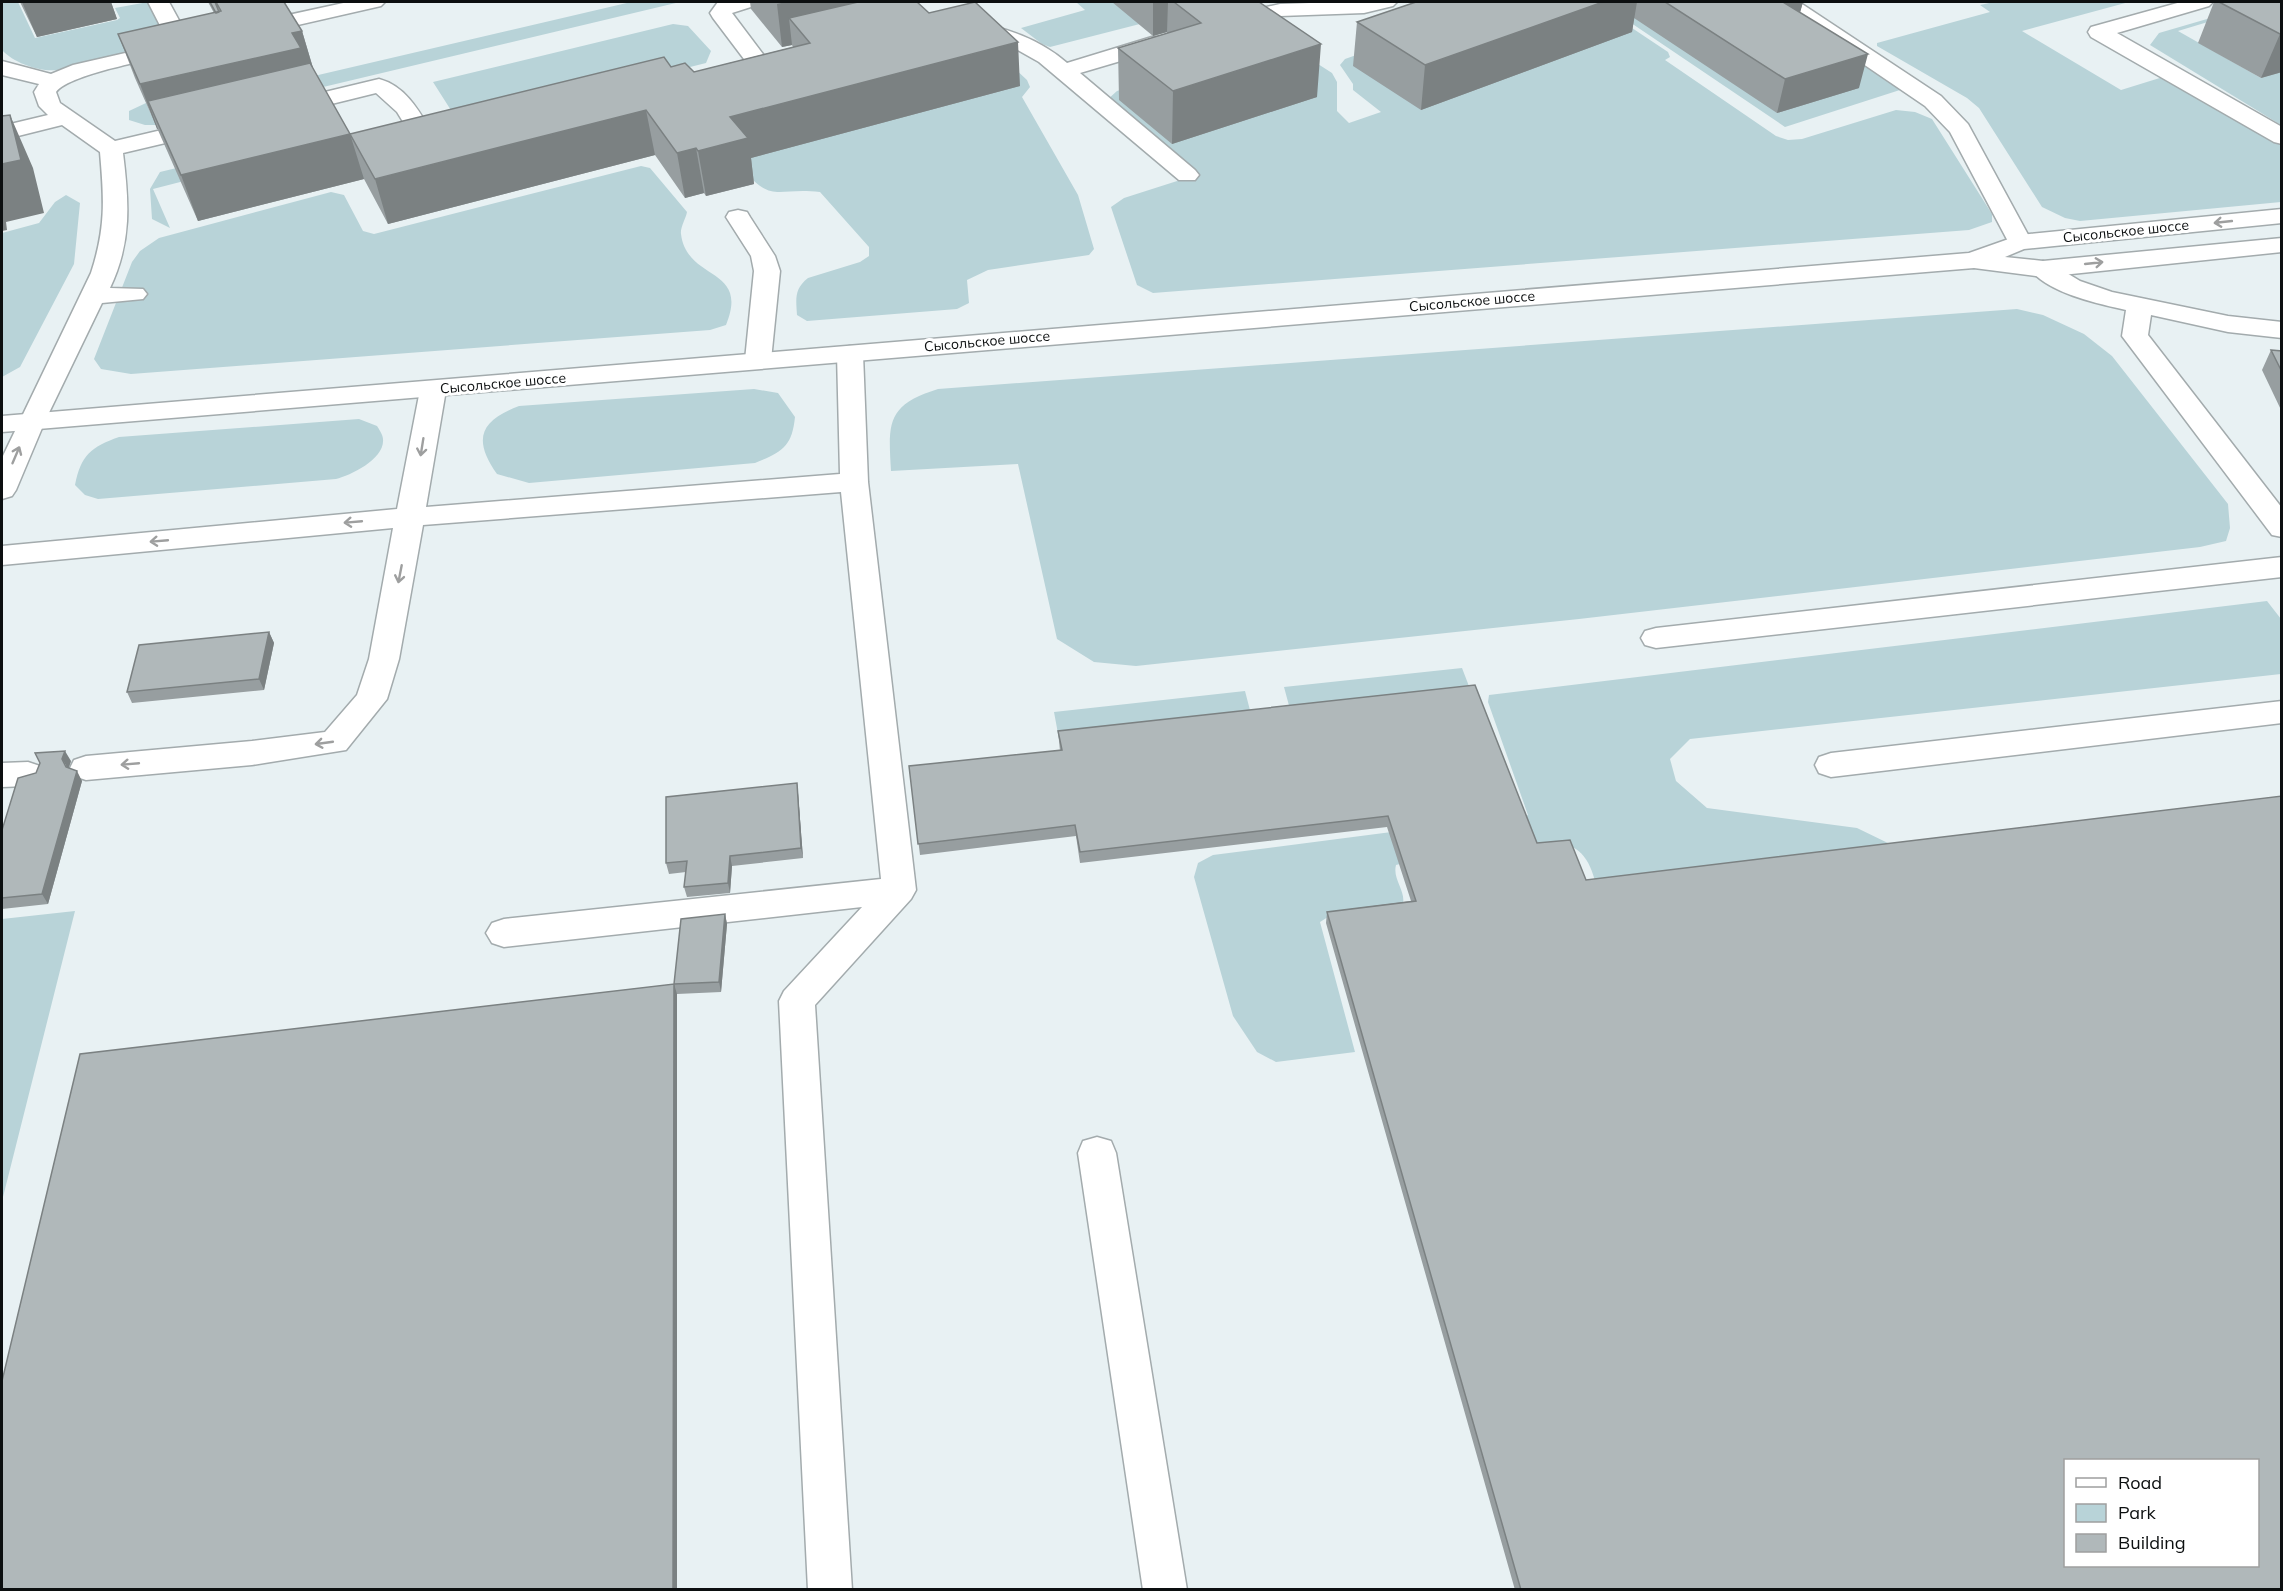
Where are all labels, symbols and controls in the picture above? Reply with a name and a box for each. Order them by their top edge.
street label: Сысольское шоссе [2062,215,2190,247]
one-way arrow [2214,217,2234,228]
one-way arrow [2084,257,2104,268]
street label: Сысольское шоссе [1408,286,1536,315]
street label: Сысольское шоссе [923,326,1051,355]
street label: Сысольское шоссе [439,368,567,397]
one-way arrow [417,437,428,457]
one-way arrow [11,447,22,465]
one-way arrow [343,517,363,528]
one-way arrow [149,536,169,547]
one-way arrow [394,564,405,584]
one-way arrow [315,738,334,749]
one-way arrow [121,759,141,770]
legend [2064,1459,2259,1567]
text: Road [2118,1471,2162,1494]
text: Park [2118,1501,2157,1524]
text: Building [2118,1531,2186,1554]

